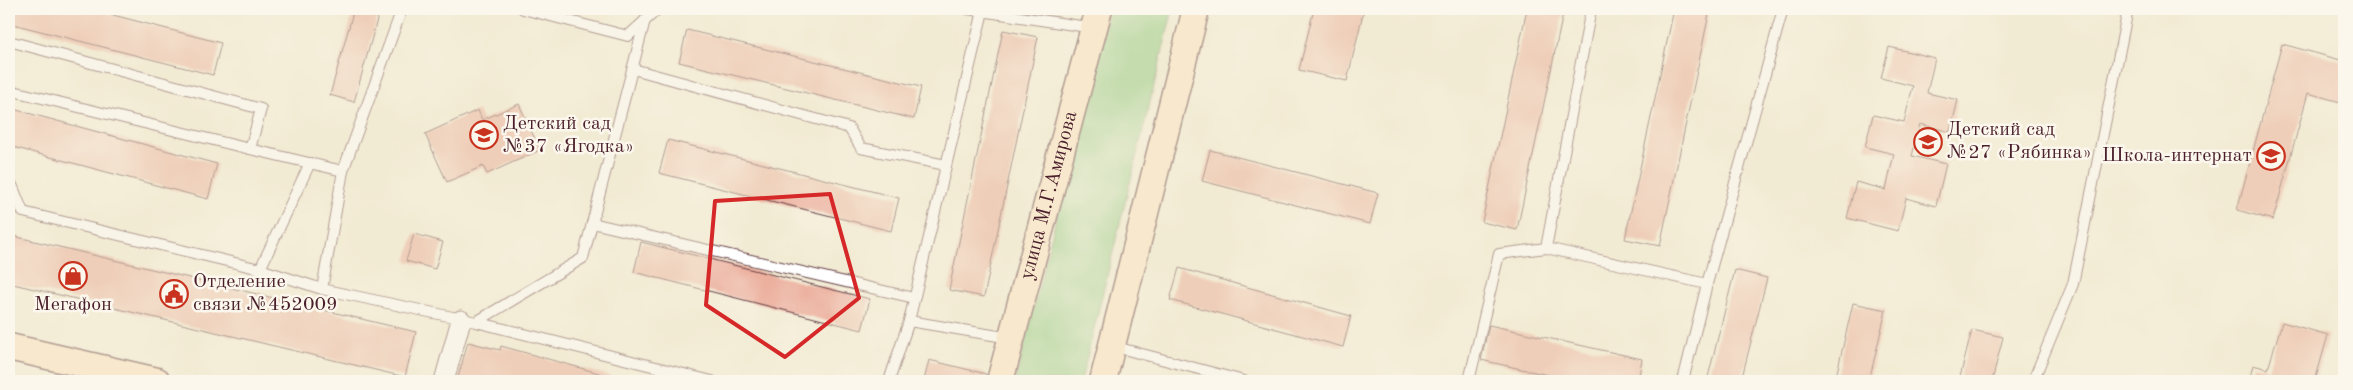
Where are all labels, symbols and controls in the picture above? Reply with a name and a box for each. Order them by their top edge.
street label: улица М.Г.Амирова [1017,109,1081,282]
place label: Детский сад №37 «Ягодка» [503,114,634,157]
school or university icon: Детский сад №37 «Ягодка» [469,120,499,150]
place label: Детский сад №27 «Рябинка» [1947,120,2092,163]
school or university icon: Детский сад №27 «Рябинка» [1913,127,1943,157]
school or university icon: Школа-интернат [2256,141,2286,171]
place label: Школа-интернат [2102,146,2252,166]
shop icon: Мегафон [58,261,88,291]
place label: Отделение связи №452009 [193,272,338,315]
public building icon: Отделение связи №452009 [159,279,189,309]
place label: Мегафон [34,295,112,315]

